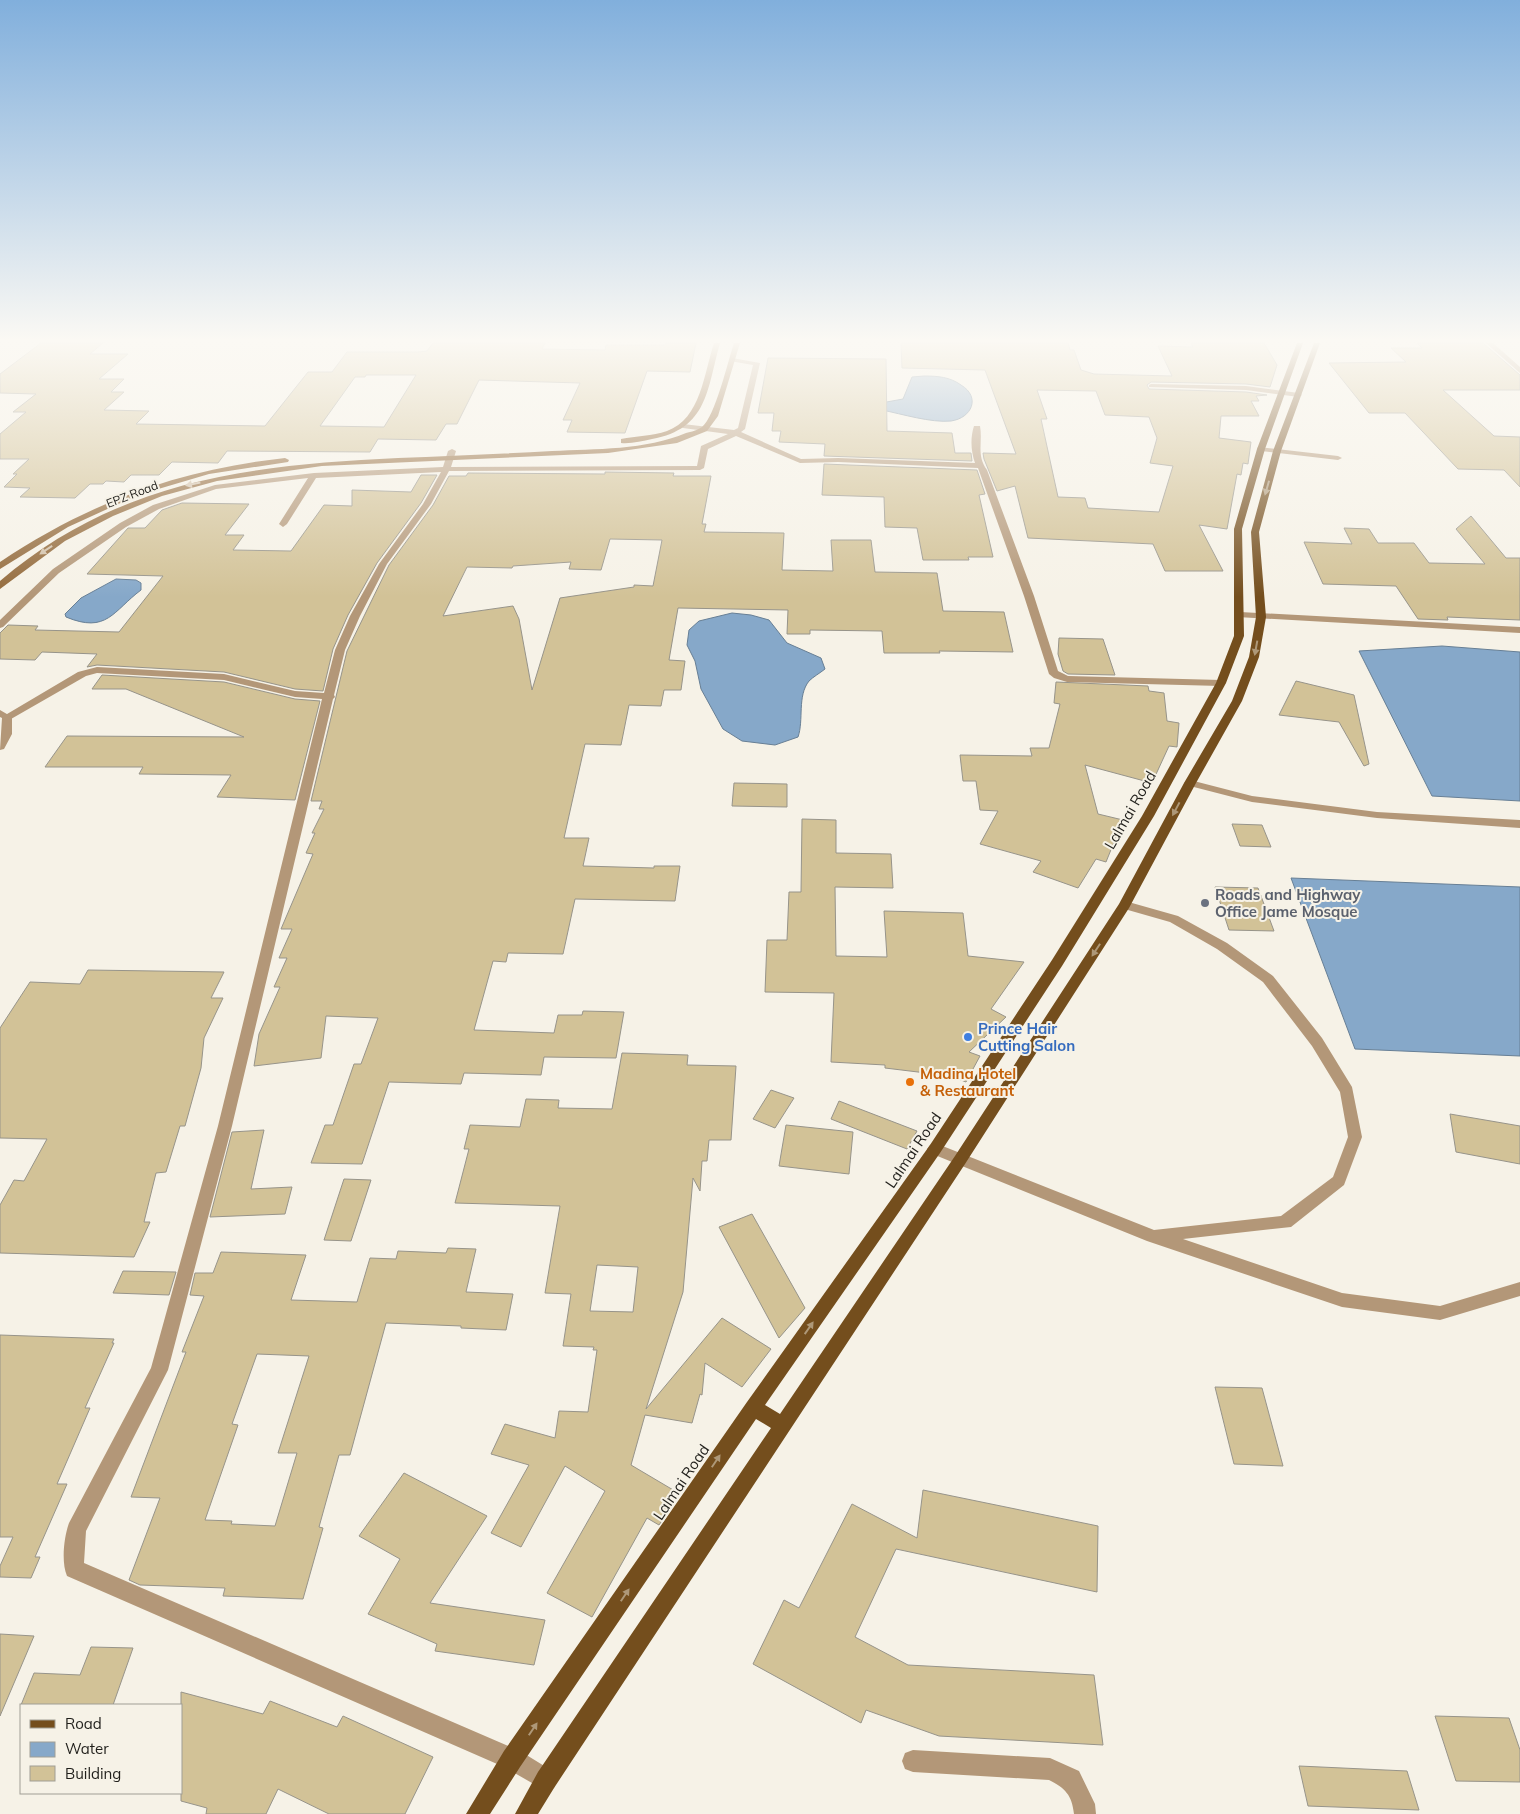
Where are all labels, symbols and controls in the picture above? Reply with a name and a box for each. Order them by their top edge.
street label: EPZ Road [104,477,160,511]
one-way arrow [186,480,201,488]
one-way arrow [1263,481,1271,496]
one-way arrow [39,545,52,555]
one-way arrow [1251,641,1259,657]
street label: Lalmai Road [1100,767,1160,853]
one-way arrow [1172,802,1180,816]
place label: Roads and Highway Office Jame Mosque [1215,885,1361,921]
marker: Roads and Highway Office Jame Mosque [1199,897,1211,909]
one-way arrow [1091,944,1101,957]
place label: Prince Hair Cutting Salon [978,1019,1075,1055]
marker: Prince Hair Cutting Salon [962,1031,974,1043]
place label: Madina Hotel & Restaurant [920,1064,1016,1100]
marker: Madina Hotel & Restaurant [904,1076,916,1088]
street label: Lalmai Road [881,1109,945,1191]
one-way arrow [804,1321,814,1335]
street label: Lalmai Road [649,1441,713,1523]
one-way arrow [712,1455,721,1468]
one-way arrow [620,1589,629,1602]
legend [20,1704,182,1794]
text: Road [65,1714,102,1733]
one-way arrow [528,1723,538,1736]
text: Water [65,1739,109,1758]
text: Building [65,1764,121,1783]

